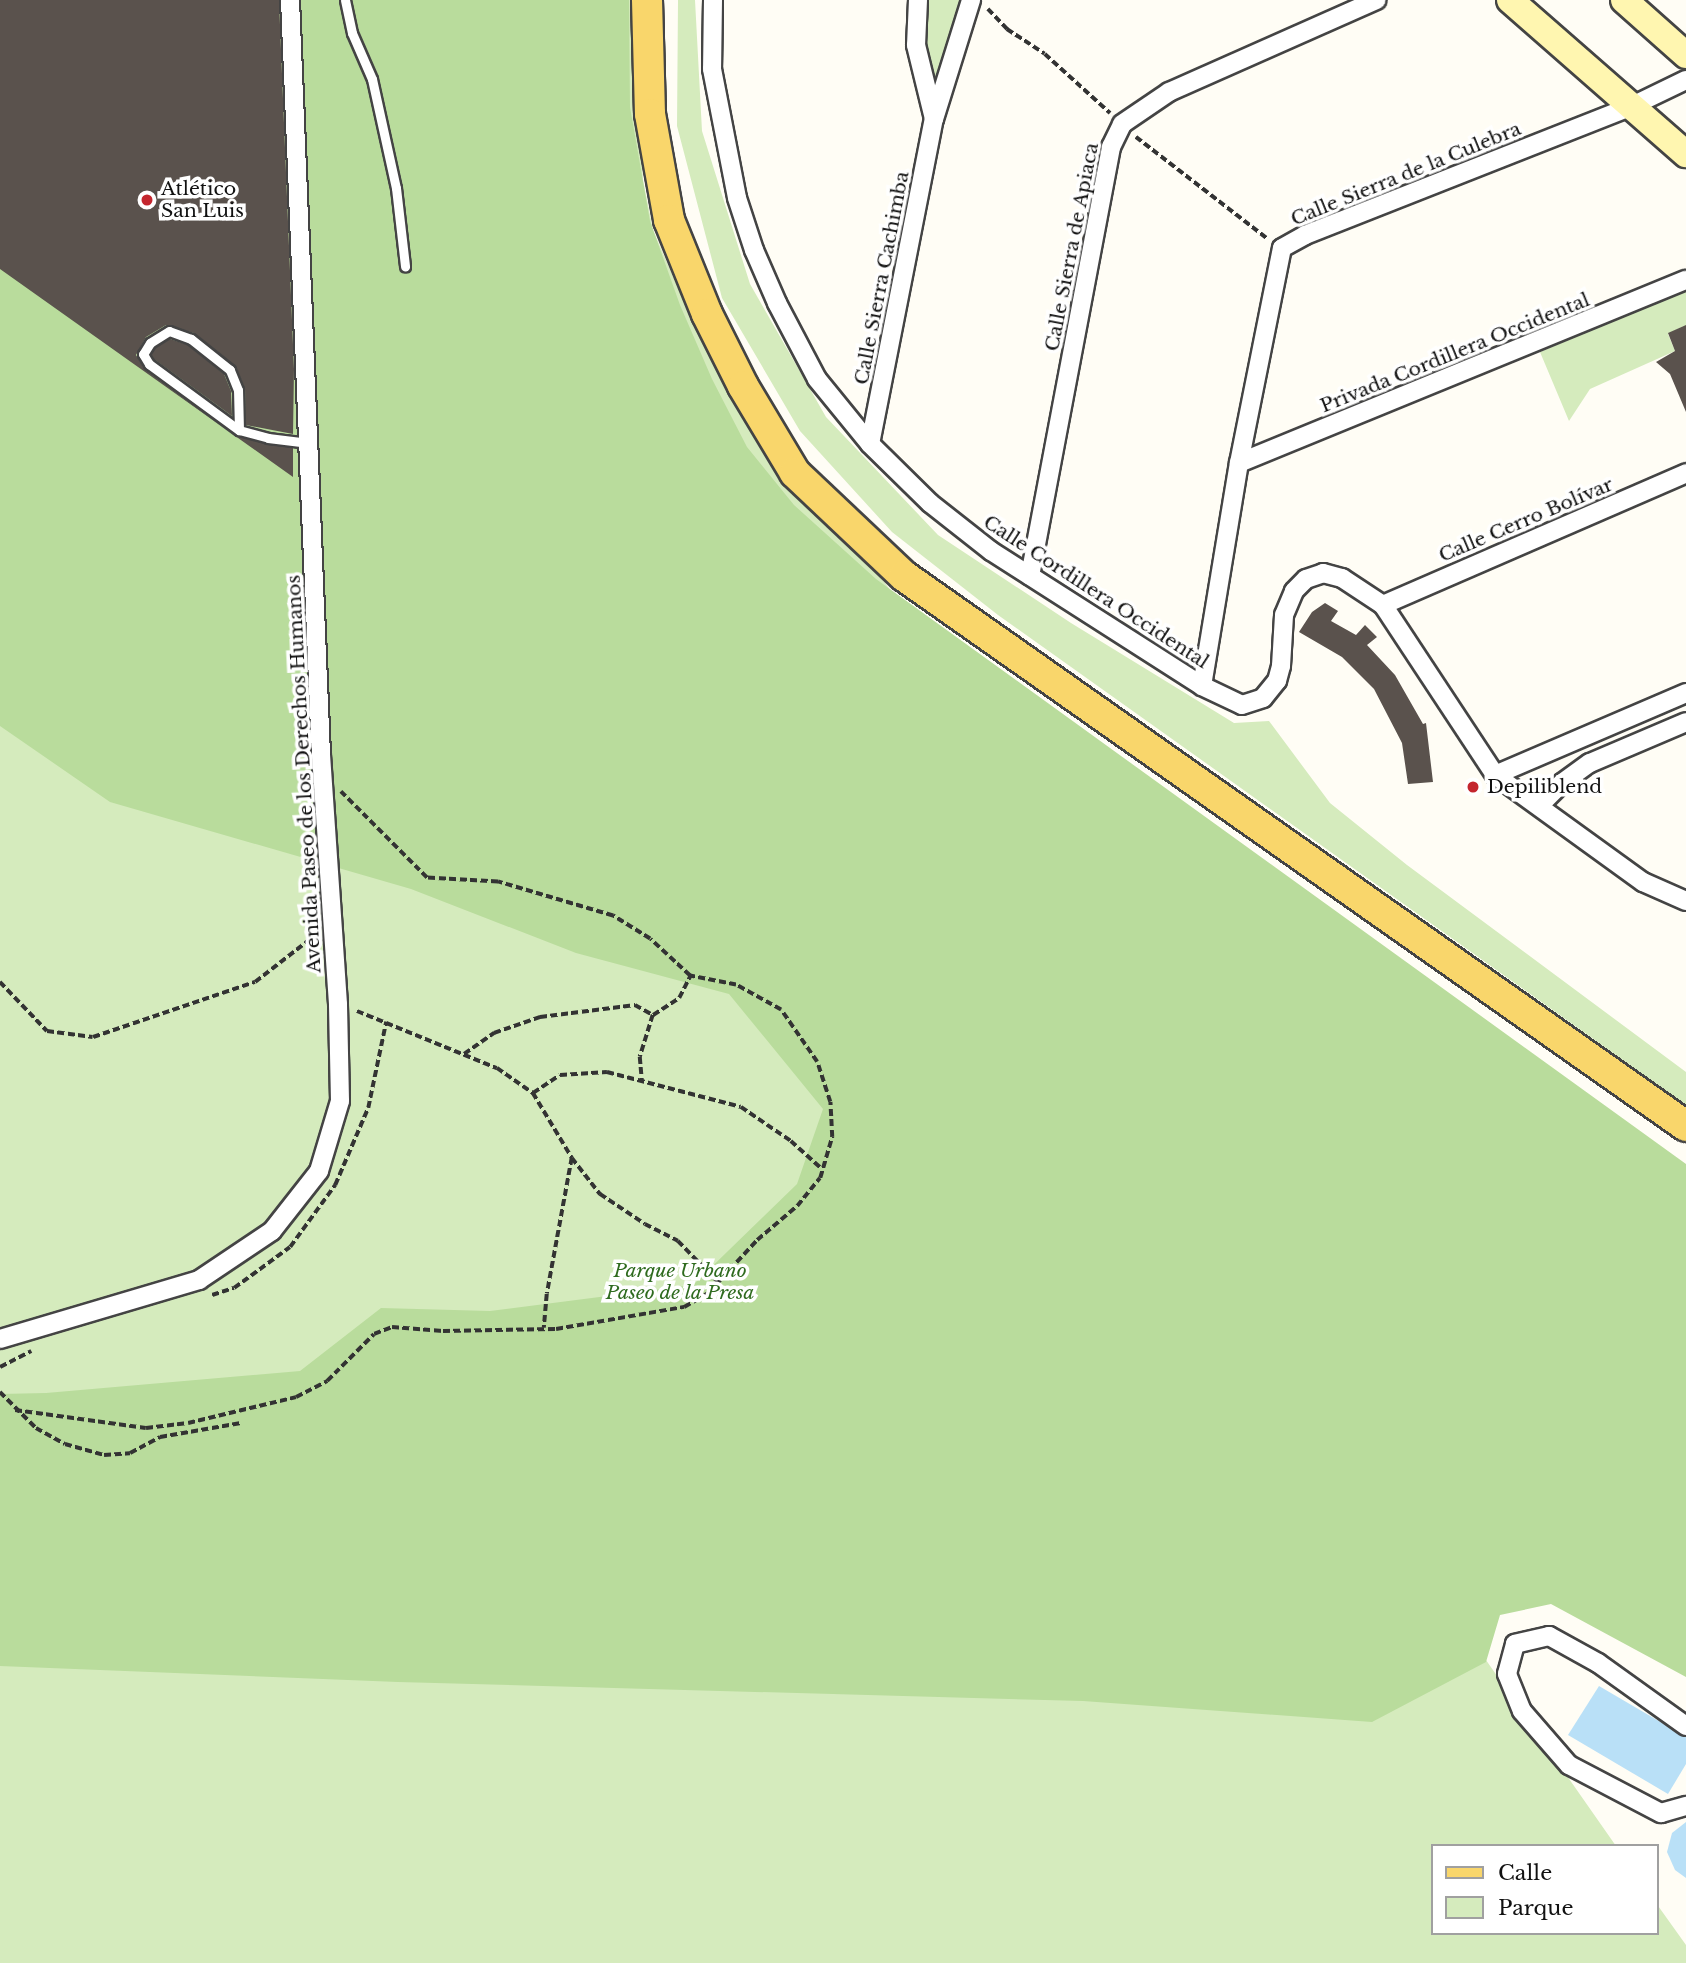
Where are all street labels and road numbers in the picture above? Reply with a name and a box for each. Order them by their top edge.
street label: Calle Sierra de la Culebra [1287,117,1525,231]
street label: Calle Sierra de Apiaca [1041,140,1103,354]
street label: Calle Sierra Cachimba [850,169,914,387]
street label: Privada Cordillera Occidental [1317,288,1593,418]
street label: Calle Cerro Bolívar [1436,473,1616,567]
street label: Calle Cordillera Occidental [979,511,1213,673]
street label: Avenida Paseo de los Derechos Humanos [282,574,326,974]

